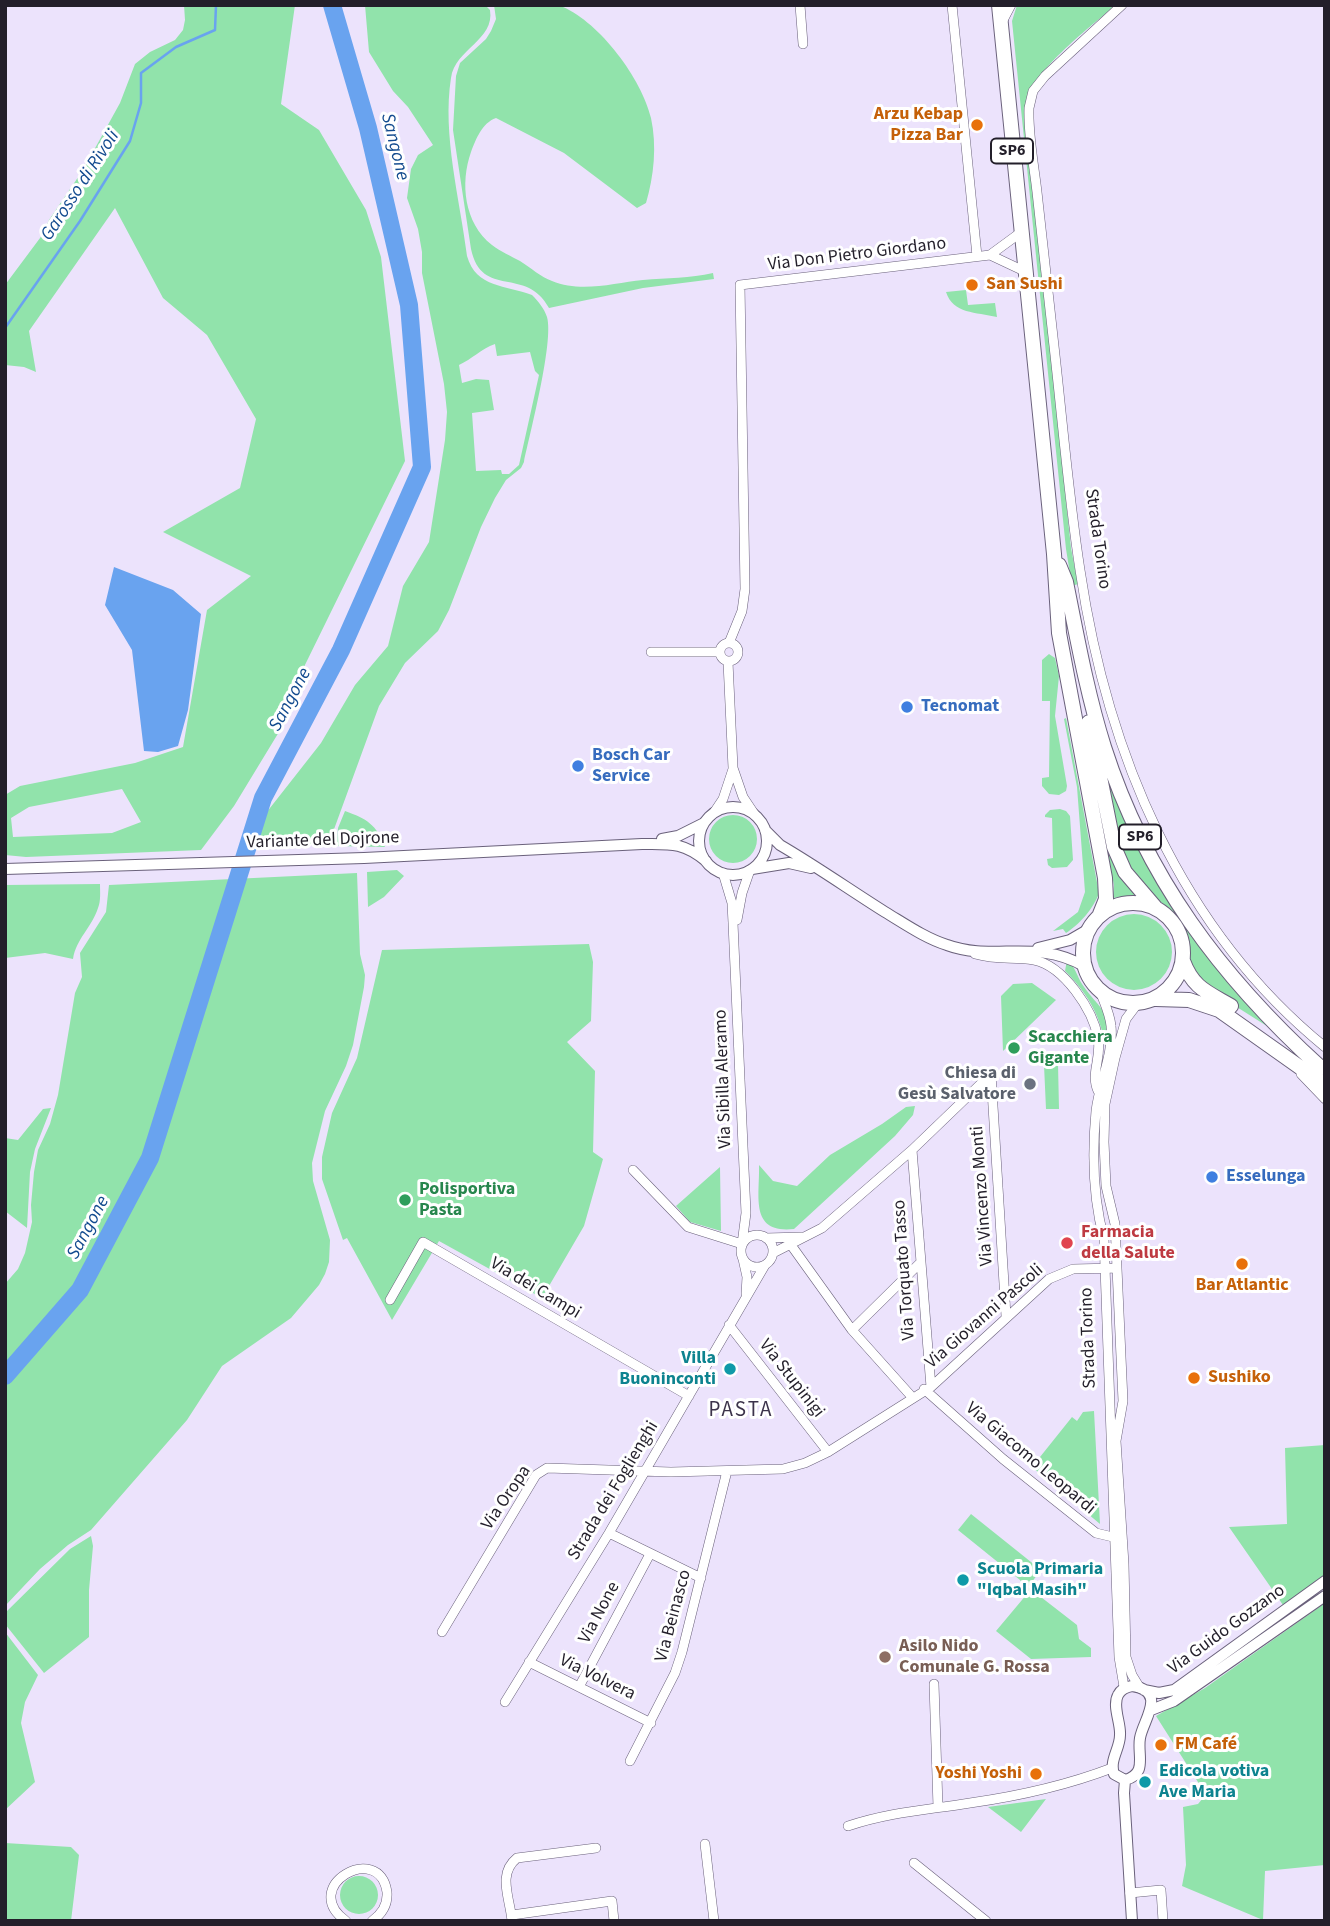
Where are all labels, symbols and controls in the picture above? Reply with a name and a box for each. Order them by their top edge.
place label: Arzu Kebap Pizza Bar [874,104,963,146]
water label: Sangone [375,111,413,183]
marker: Arzu Kebap Pizza Bar [969,117,985,133]
water label: Garosso di Rivoli [37,126,125,246]
road number: SP6 [991,139,1033,164]
street label: Via Don Pietro Giordano [767,233,947,277]
place label: San Sushi [986,274,1063,296]
marker: San Sushi [964,277,980,293]
street label: Strada Torino [1079,487,1115,591]
water label: Sangone [265,664,317,736]
place label: Tecnomat [921,696,999,718]
marker: Tecnomat [899,699,915,715]
place label: Bosch Car Service [592,745,670,788]
marker: Bosch Car Service [570,758,586,774]
road number: SP6 [1119,824,1161,850]
street label: Variante del Dojrone [246,828,400,854]
street label: Via Sibilla Aleramo [711,1009,737,1149]
place label: Scacchiera Gigante [1028,1027,1113,1070]
marker: Scacchiera Gigante [1006,1040,1022,1056]
place label: Chiesa di Gesù Salvatore [898,1063,1016,1106]
marker: Chiesa di Gesù Salvatore [1022,1076,1038,1092]
street label: Via Vincenzo Monti [967,1125,999,1267]
place label: Esselunga [1226,1166,1306,1188]
marker: Esselunga [1204,1169,1220,1185]
place label: Polisportiva Pasta [419,1179,515,1222]
water label: Sangone [63,1192,115,1264]
marker: Polisportiva Pasta [397,1192,413,1208]
street label: Via Torquato Tasso [889,1199,921,1341]
place label: Farmacia della Salute [1081,1222,1175,1264]
marker: Farmacia della Salute [1059,1235,1075,1251]
street label: Via dei Campi [486,1253,584,1325]
marker: Bar Atlantic [1234,1256,1250,1272]
street label: Via Giovanni Pascoli [922,1260,1048,1374]
place label: Bar Atlantic [1195,1275,1289,1297]
street label: Strada Torino [1076,1287,1102,1389]
street label: Via Stupinigi [754,1335,828,1423]
place label: Villa Buoninconti [619,1348,716,1390]
marker: Villa Buoninconti [722,1361,738,1377]
place label: Sushiko [1208,1367,1271,1389]
marker: Sushiko [1186,1370,1202,1386]
district label: PASTA [709,1398,773,1424]
street label: Via Giacomo Leopardi [960,1398,1100,1520]
street label: Strada dei Foglienghi [564,1418,664,1564]
street label: Via Oropa [478,1462,536,1534]
place label: Scuola Primaria "Iqbal Masih" [977,1559,1103,1602]
street label: Via Beinasco [651,1568,697,1664]
marker: Scuola Primaria "Iqbal Masih" [955,1572,971,1588]
street label: Via None [575,1579,625,1647]
street label: Via Guido Gozzano [1164,1580,1290,1680]
place label: Asilo Nido Comunale G. Rossa [899,1636,1050,1678]
marker: Asilo Nido Comunale G. Rossa [877,1649,893,1665]
street label: Via Volvera [555,1650,639,1706]
place label: FM Café [1175,1734,1237,1756]
marker: FM Café [1153,1737,1169,1753]
place label: Edicola votiva Ave Maria [1159,1761,1269,1803]
place label: Yoshi Yoshi [935,1763,1022,1785]
marker: Yoshi Yoshi [1028,1766,1044,1782]
marker: Edicola votiva Ave Maria [1137,1774,1153,1790]

